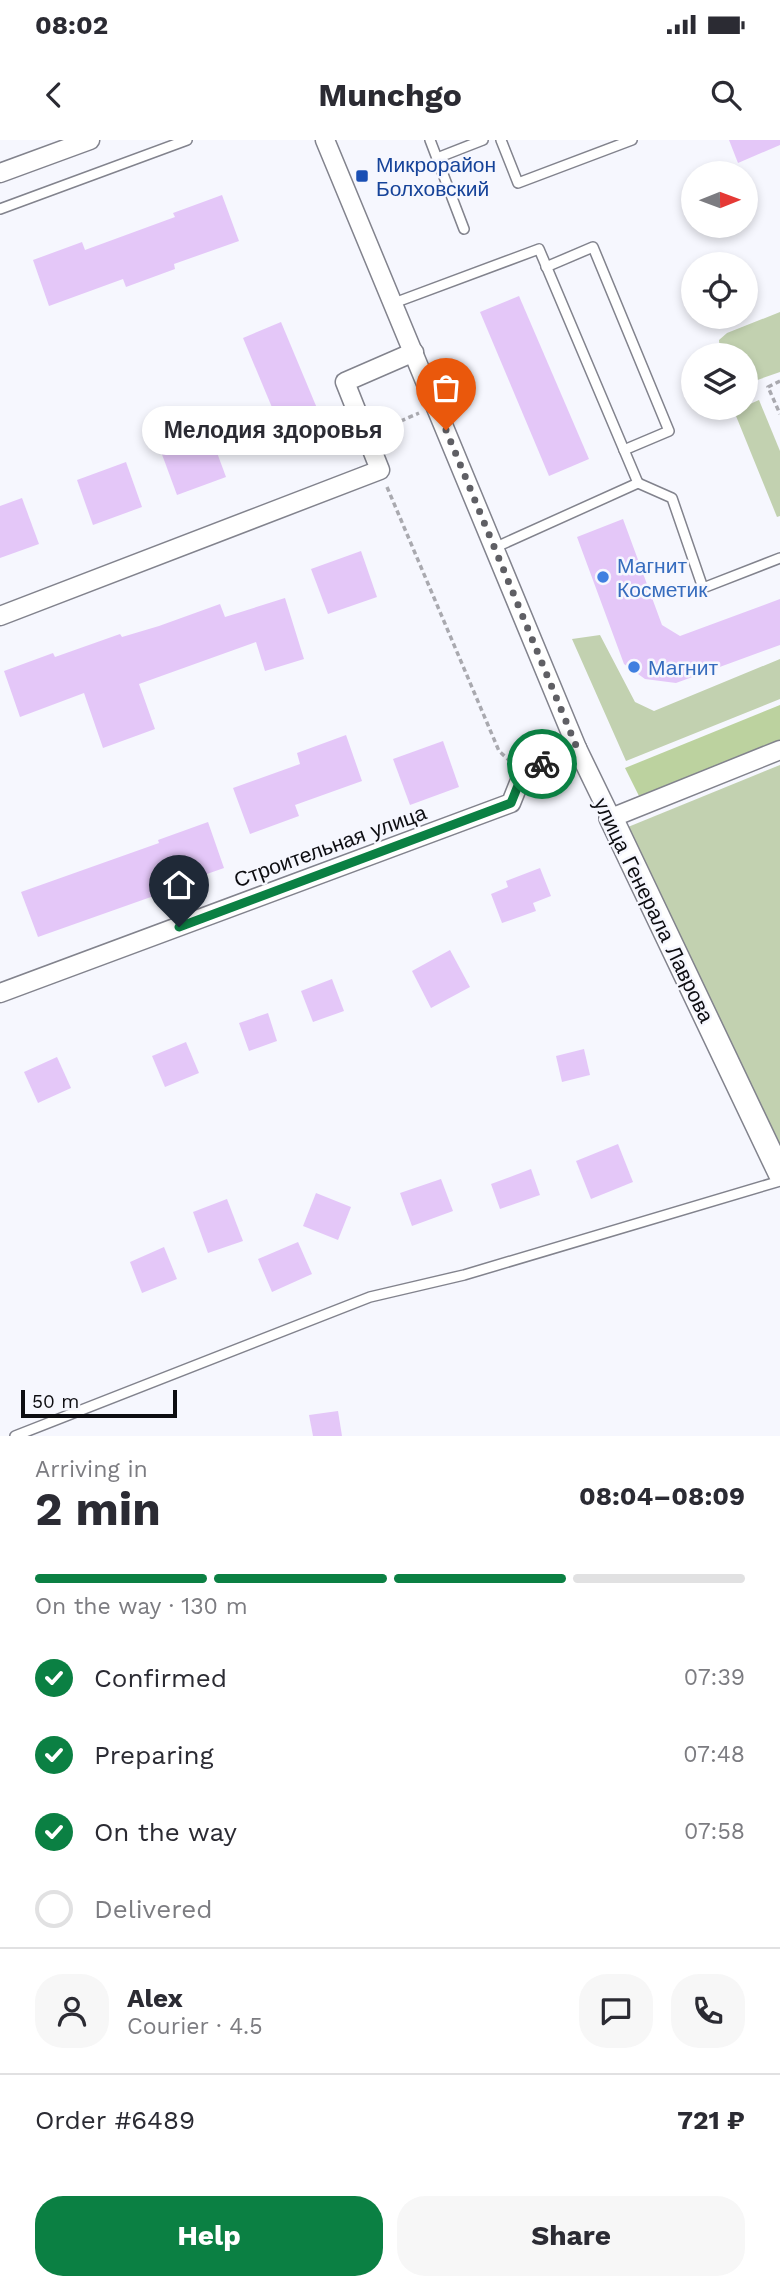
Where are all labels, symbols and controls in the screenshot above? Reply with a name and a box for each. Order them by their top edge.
text: 08:02 [35,10,108,40]
icon: back [35,76,73,114]
text: Munchgo [318,76,462,114]
icon: search [707,76,745,114]
place label: Микрорайон Болховский [376,152,496,201]
north arrow [681,161,758,238]
map controls [681,161,758,420]
marker: Микрорайон Болховский [354,168,370,184]
button: locate [681,252,758,329]
button: layers [681,343,758,420]
pin [416,358,476,430]
icon: bag [427,369,465,407]
callout: Мелодия здоровья [142,406,404,454]
text: Мелодия здоровья [164,417,382,444]
place label: Магнит Косметик [617,553,708,602]
marker: Магнит Косметик [595,569,611,585]
place label: Магнит [648,655,718,680]
marker: Магнит [626,659,642,675]
courier [507,729,577,799]
icon: bike [523,745,561,783]
street label: улица Генерала Лаврова [589,794,719,1027]
street label: Строительная улица [230,799,430,892]
pin [149,855,209,927]
icon: home [160,866,198,904]
scale bar [21,1387,177,1419]
text: 50 m [32,1390,79,1413]
text: Arriving in [35,1456,148,1483]
text: 08:04–08:09 [579,1481,745,1511]
text: 2 min [35,1482,161,1536]
text: On the way · 130 m [35,1593,248,1620]
icon: check [35,1659,73,1697]
text: Confirmed [94,1663,227,1693]
text: 07:39 [684,1664,745,1691]
icon: check [35,1736,73,1774]
text: Preparing [94,1740,214,1770]
text: 07:48 [683,1741,745,1768]
icon: check [35,1813,73,1851]
text: On the way [94,1817,237,1847]
text: 07:58 [684,1818,745,1845]
text: Delivered [94,1894,213,1924]
button: person [35,1974,109,2048]
button: chat [579,1974,653,2048]
button: phone [671,1974,745,2048]
text: Alex [127,1983,183,2013]
text: Courier · 4.5 [127,2013,263,2040]
text: Order #6489 [35,2105,195,2135]
text: 721 ₽ [677,2105,745,2135]
button: Help [35,2196,383,2276]
button: Share [397,2196,745,2276]

